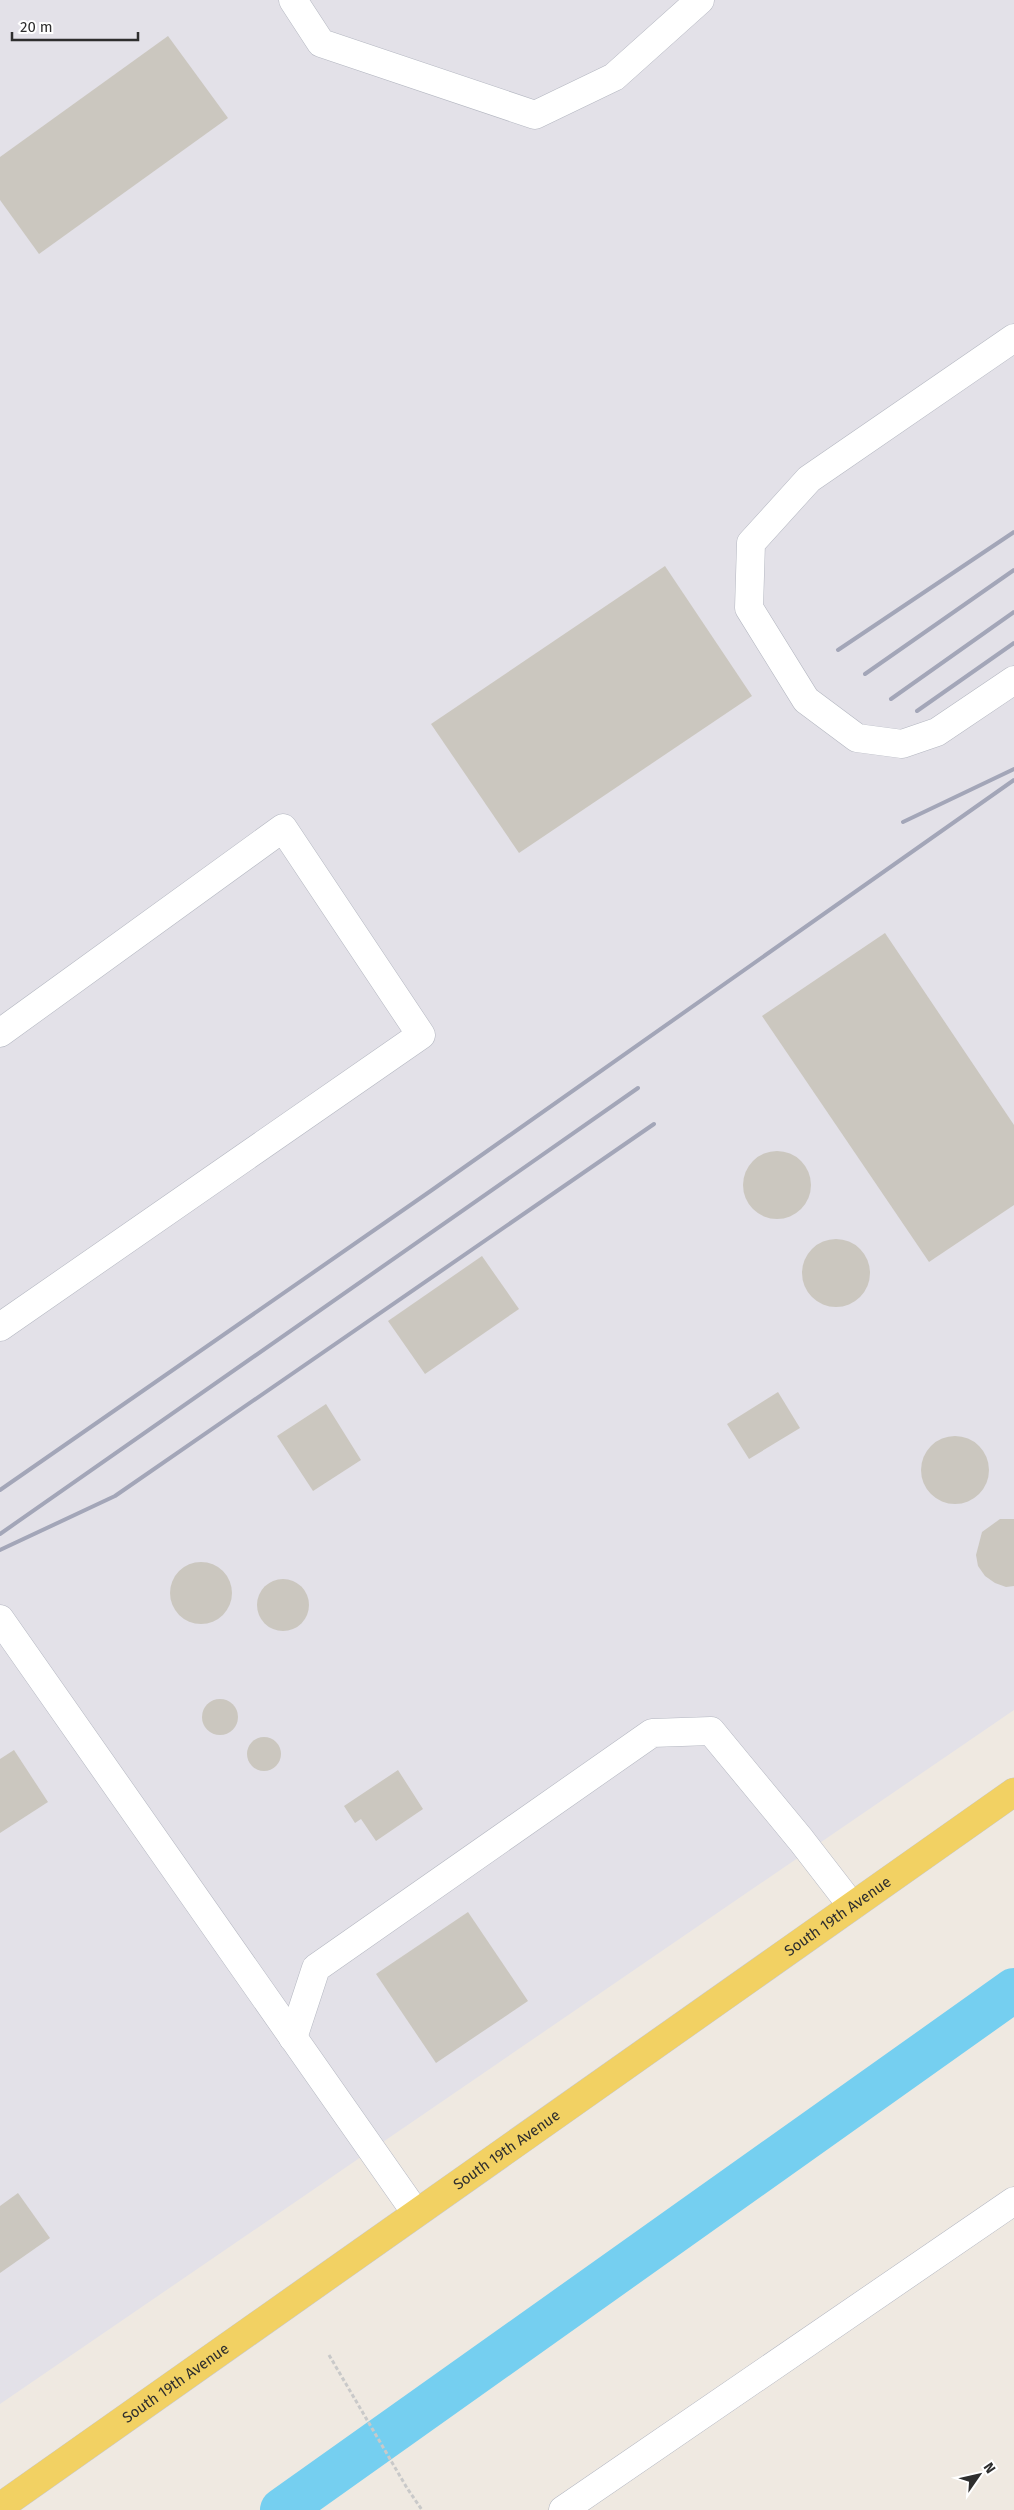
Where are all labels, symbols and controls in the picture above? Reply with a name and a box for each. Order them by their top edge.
scale bar [12,10,139,42]
text: 20 m [20,18,53,36]
street label: South 19th Avenue [781,1873,894,1960]
street label: South 19th Avenue [450,2106,564,2193]
street label: South 19th Avenue [119,2339,233,2427]
north arrow [954,2450,1004,2500]
text: N [980,2459,999,2477]

